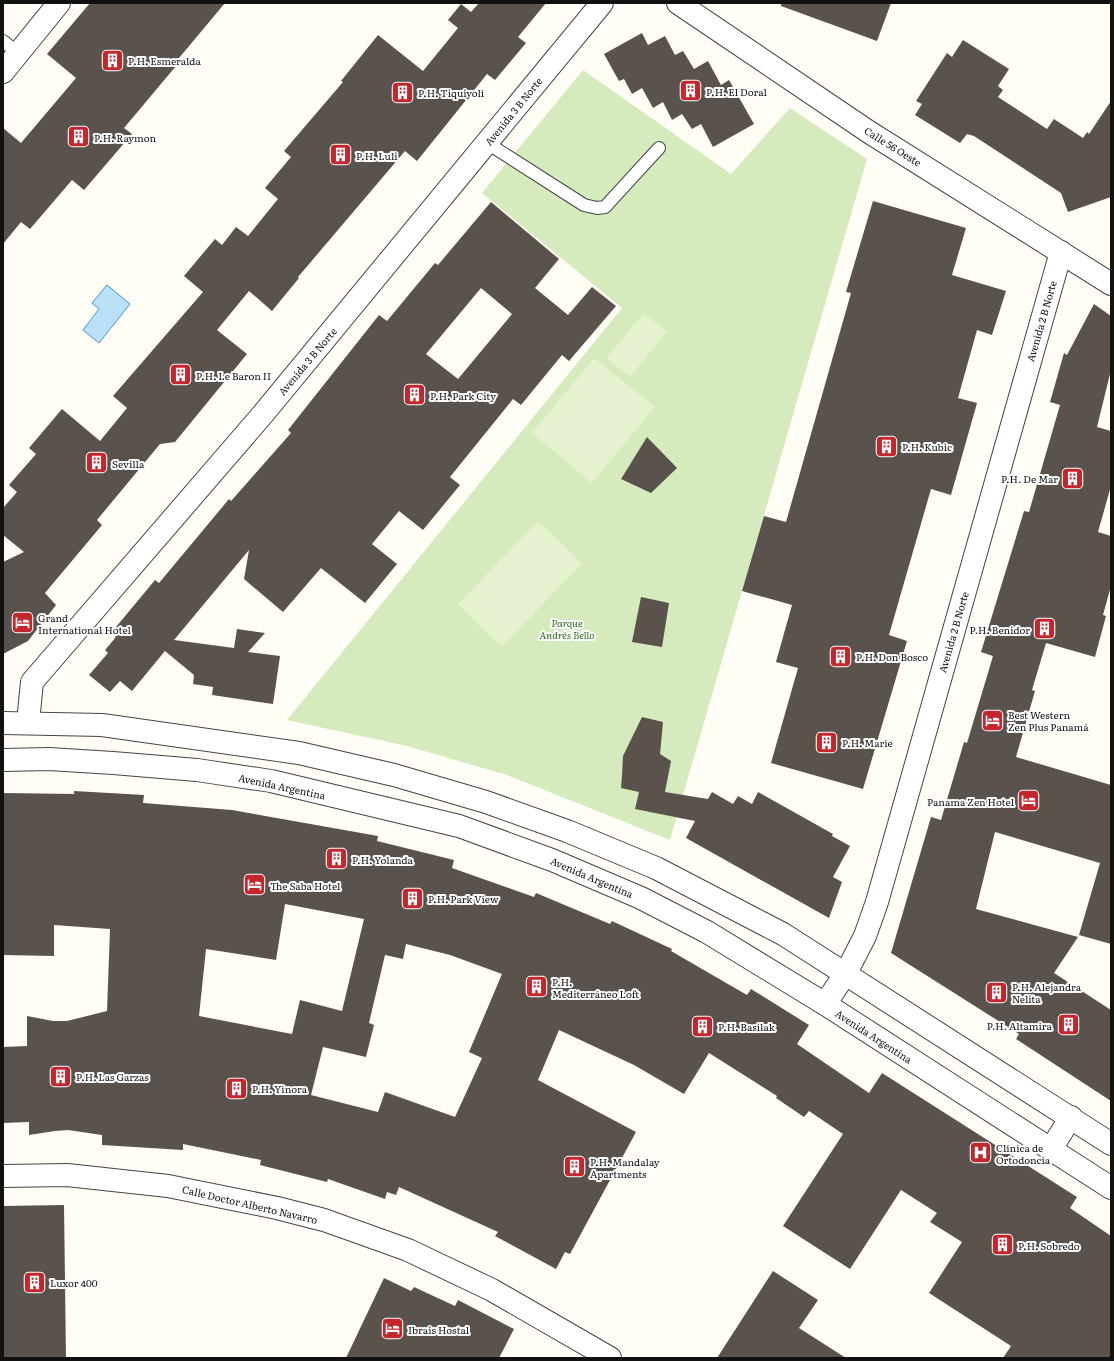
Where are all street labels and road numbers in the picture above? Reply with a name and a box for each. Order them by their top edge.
street label: Avenida 3 B Norte [481,74,545,148]
street label: Calle 56 Oeste [862,122,924,170]
street label: Avenida 2 B Norte [1022,279,1060,363]
street label: Avenida 3 B Norte [274,324,340,398]
street label: Avenida 2 B Norte [934,590,972,674]
street label: Avenida Argentina [237,769,328,803]
street label: Avenida Argentina [548,853,636,901]
street label: Avenida Argentina [833,1006,916,1067]
street label: Calle Doctor Alberto Navarro [181,1181,319,1227]

